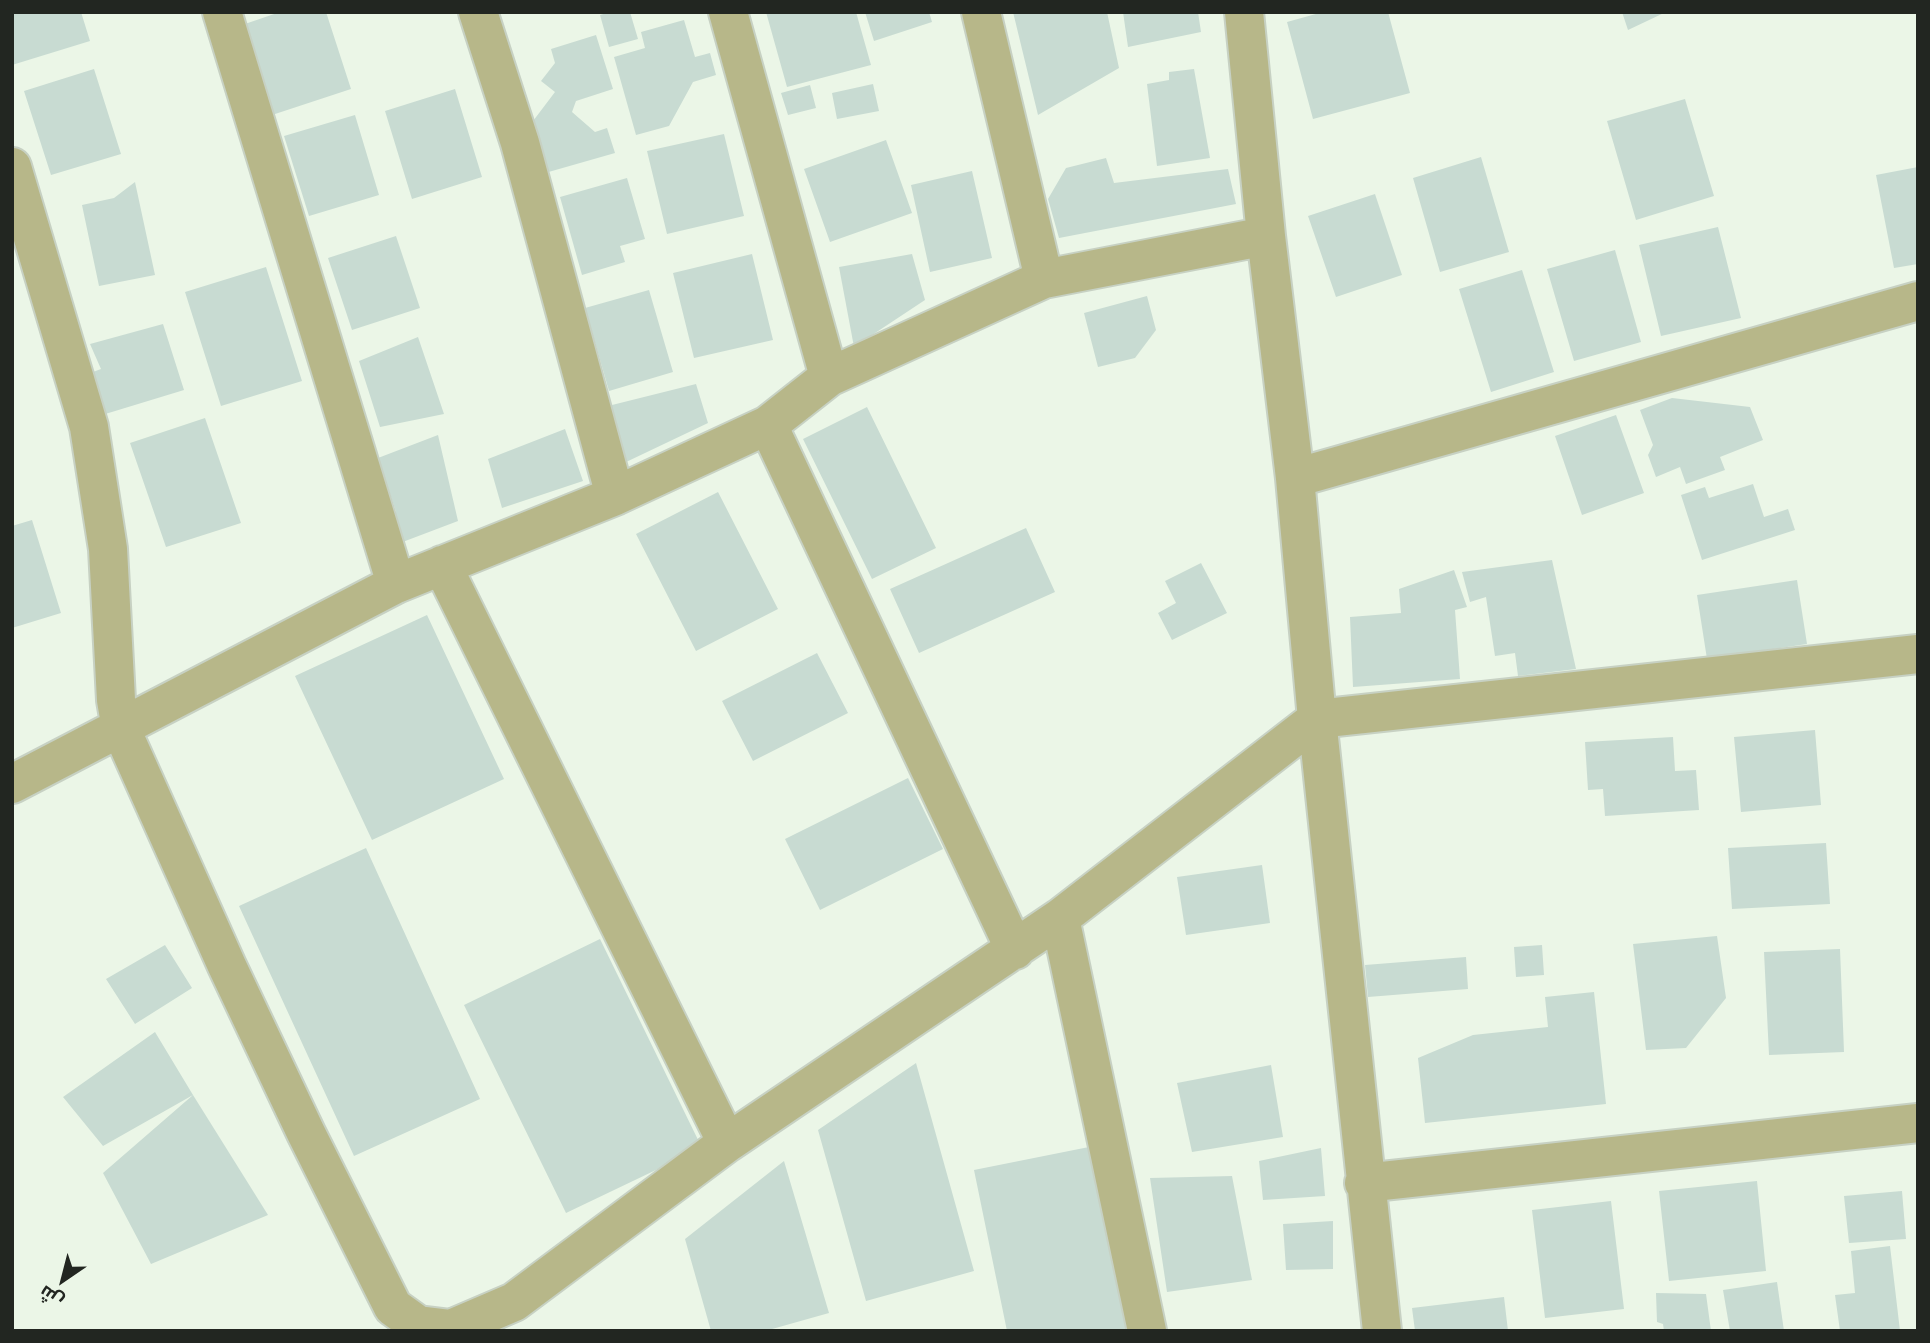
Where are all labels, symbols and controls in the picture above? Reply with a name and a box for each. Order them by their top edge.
north arrow [28,1245,98,1315]
text: ش [32,1279,69,1316]

